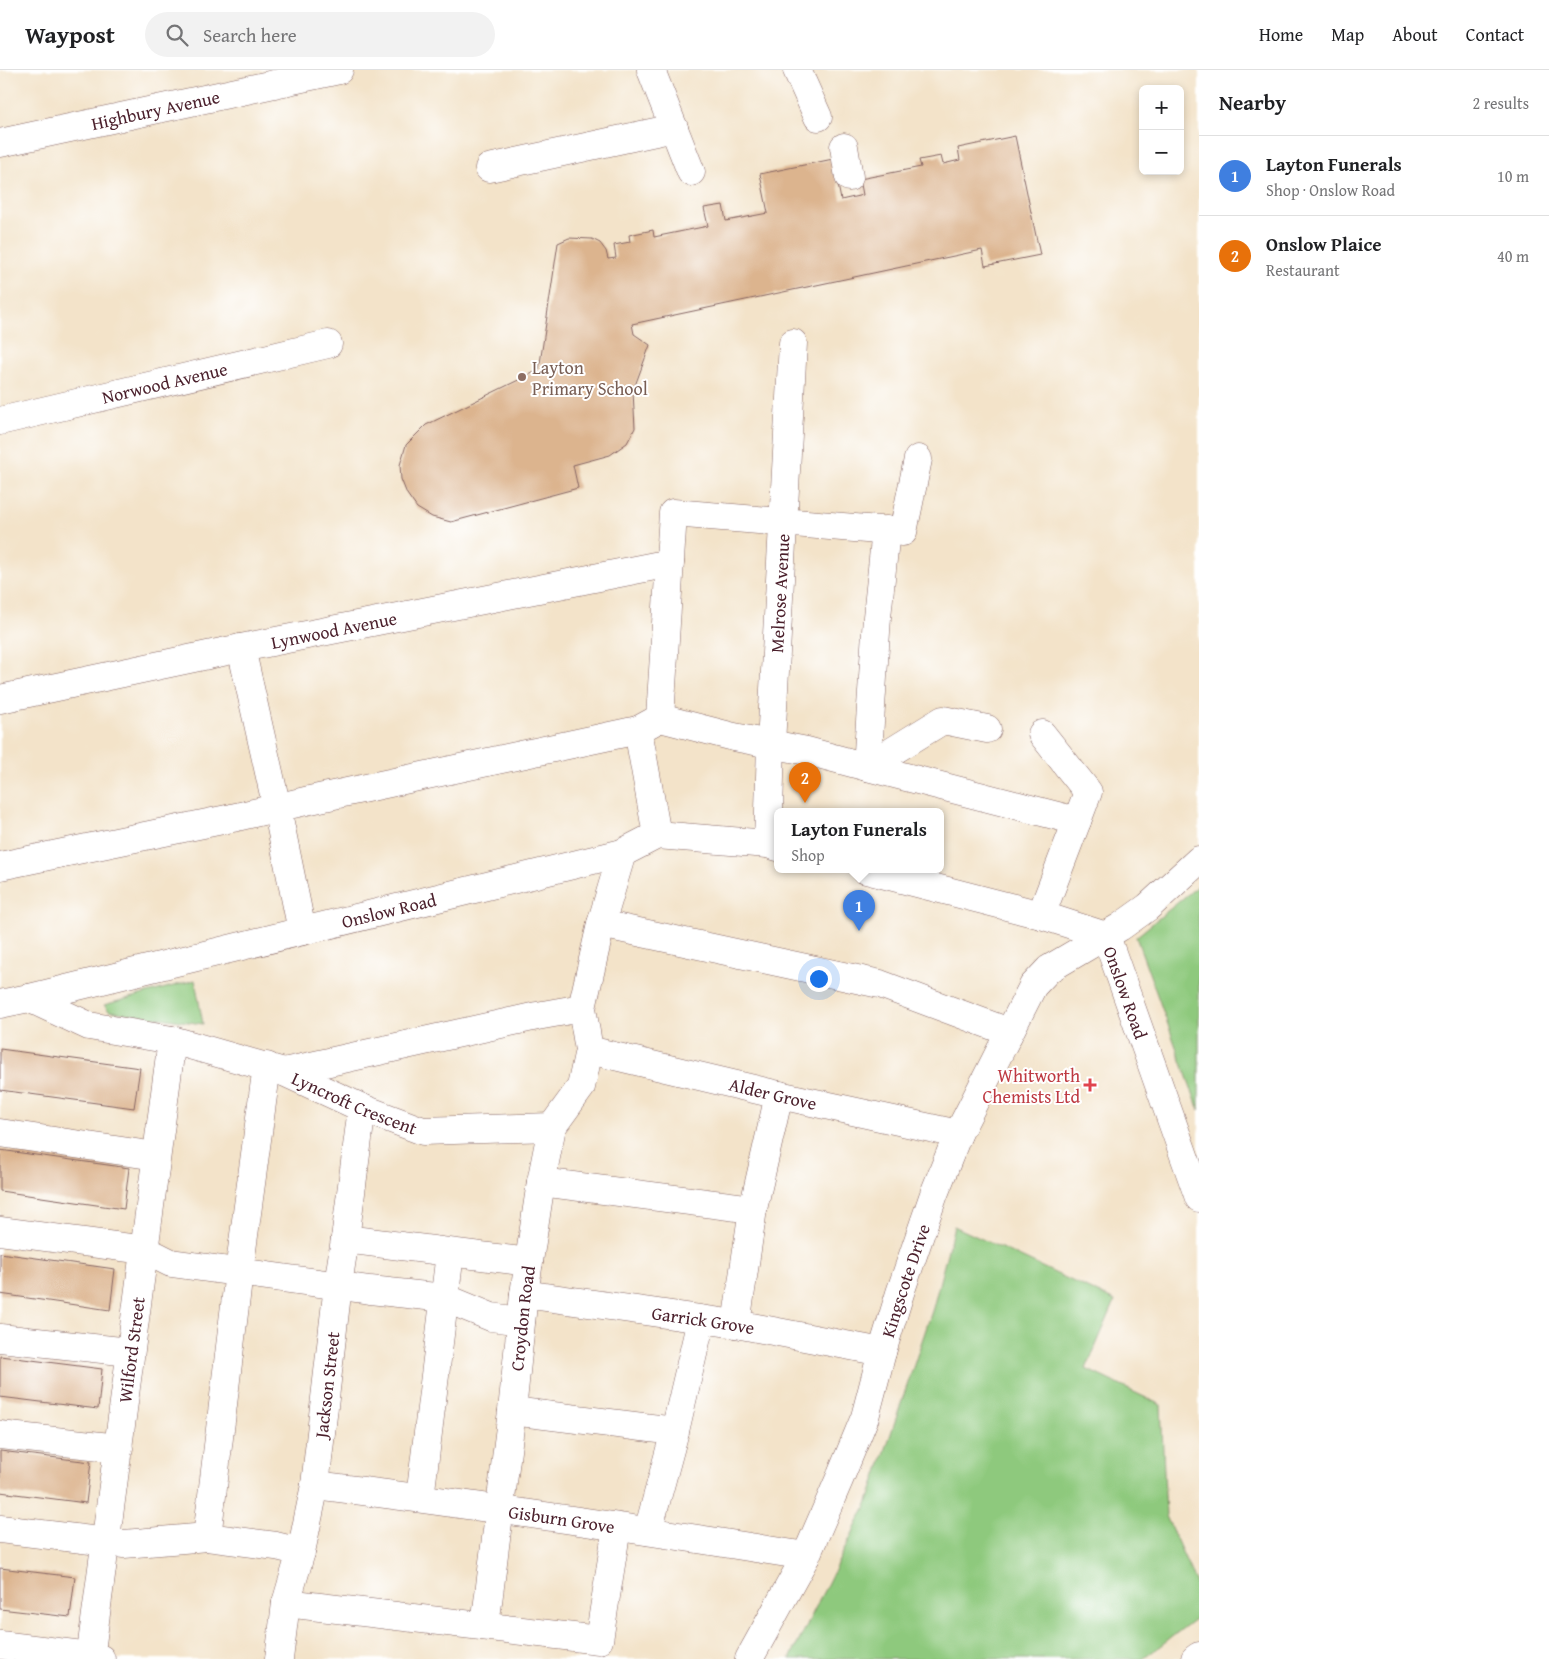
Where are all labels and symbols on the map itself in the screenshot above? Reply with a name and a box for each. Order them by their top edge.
street label: Highbury Avenue [89,83,222,137]
place label: Layton Primary School [532,354,648,402]
street label: Norwood Avenue [99,355,230,410]
marker: Layton Primary School [516,371,528,383]
street label: Melrose Avenue [763,533,796,654]
street label: Lynwood Avenue [269,604,399,655]
pin: 2 [789,762,821,803]
street label: Onslow Road [339,885,439,935]
pin: 1 [843,890,875,931]
street label: Onslow Road [1097,942,1155,1043]
your location [806,966,832,992]
place label: Whitworth Chemists Ltd [983,1062,1080,1110]
street label: Lyncroft Crescent [288,1064,422,1141]
street label: Alder Grove [726,1070,819,1116]
marker: Whitworth Chemists Ltd [1084,1079,1096,1091]
street label: Kingscote Drive [874,1220,936,1341]
street label: Croydon Road [503,1263,542,1372]
street label: Wilford Street [111,1294,151,1404]
street label: Garrick Grove [650,1299,757,1341]
street label: Jackson Street [307,1329,346,1441]
street label: Gisburn Grove [507,1497,617,1540]

